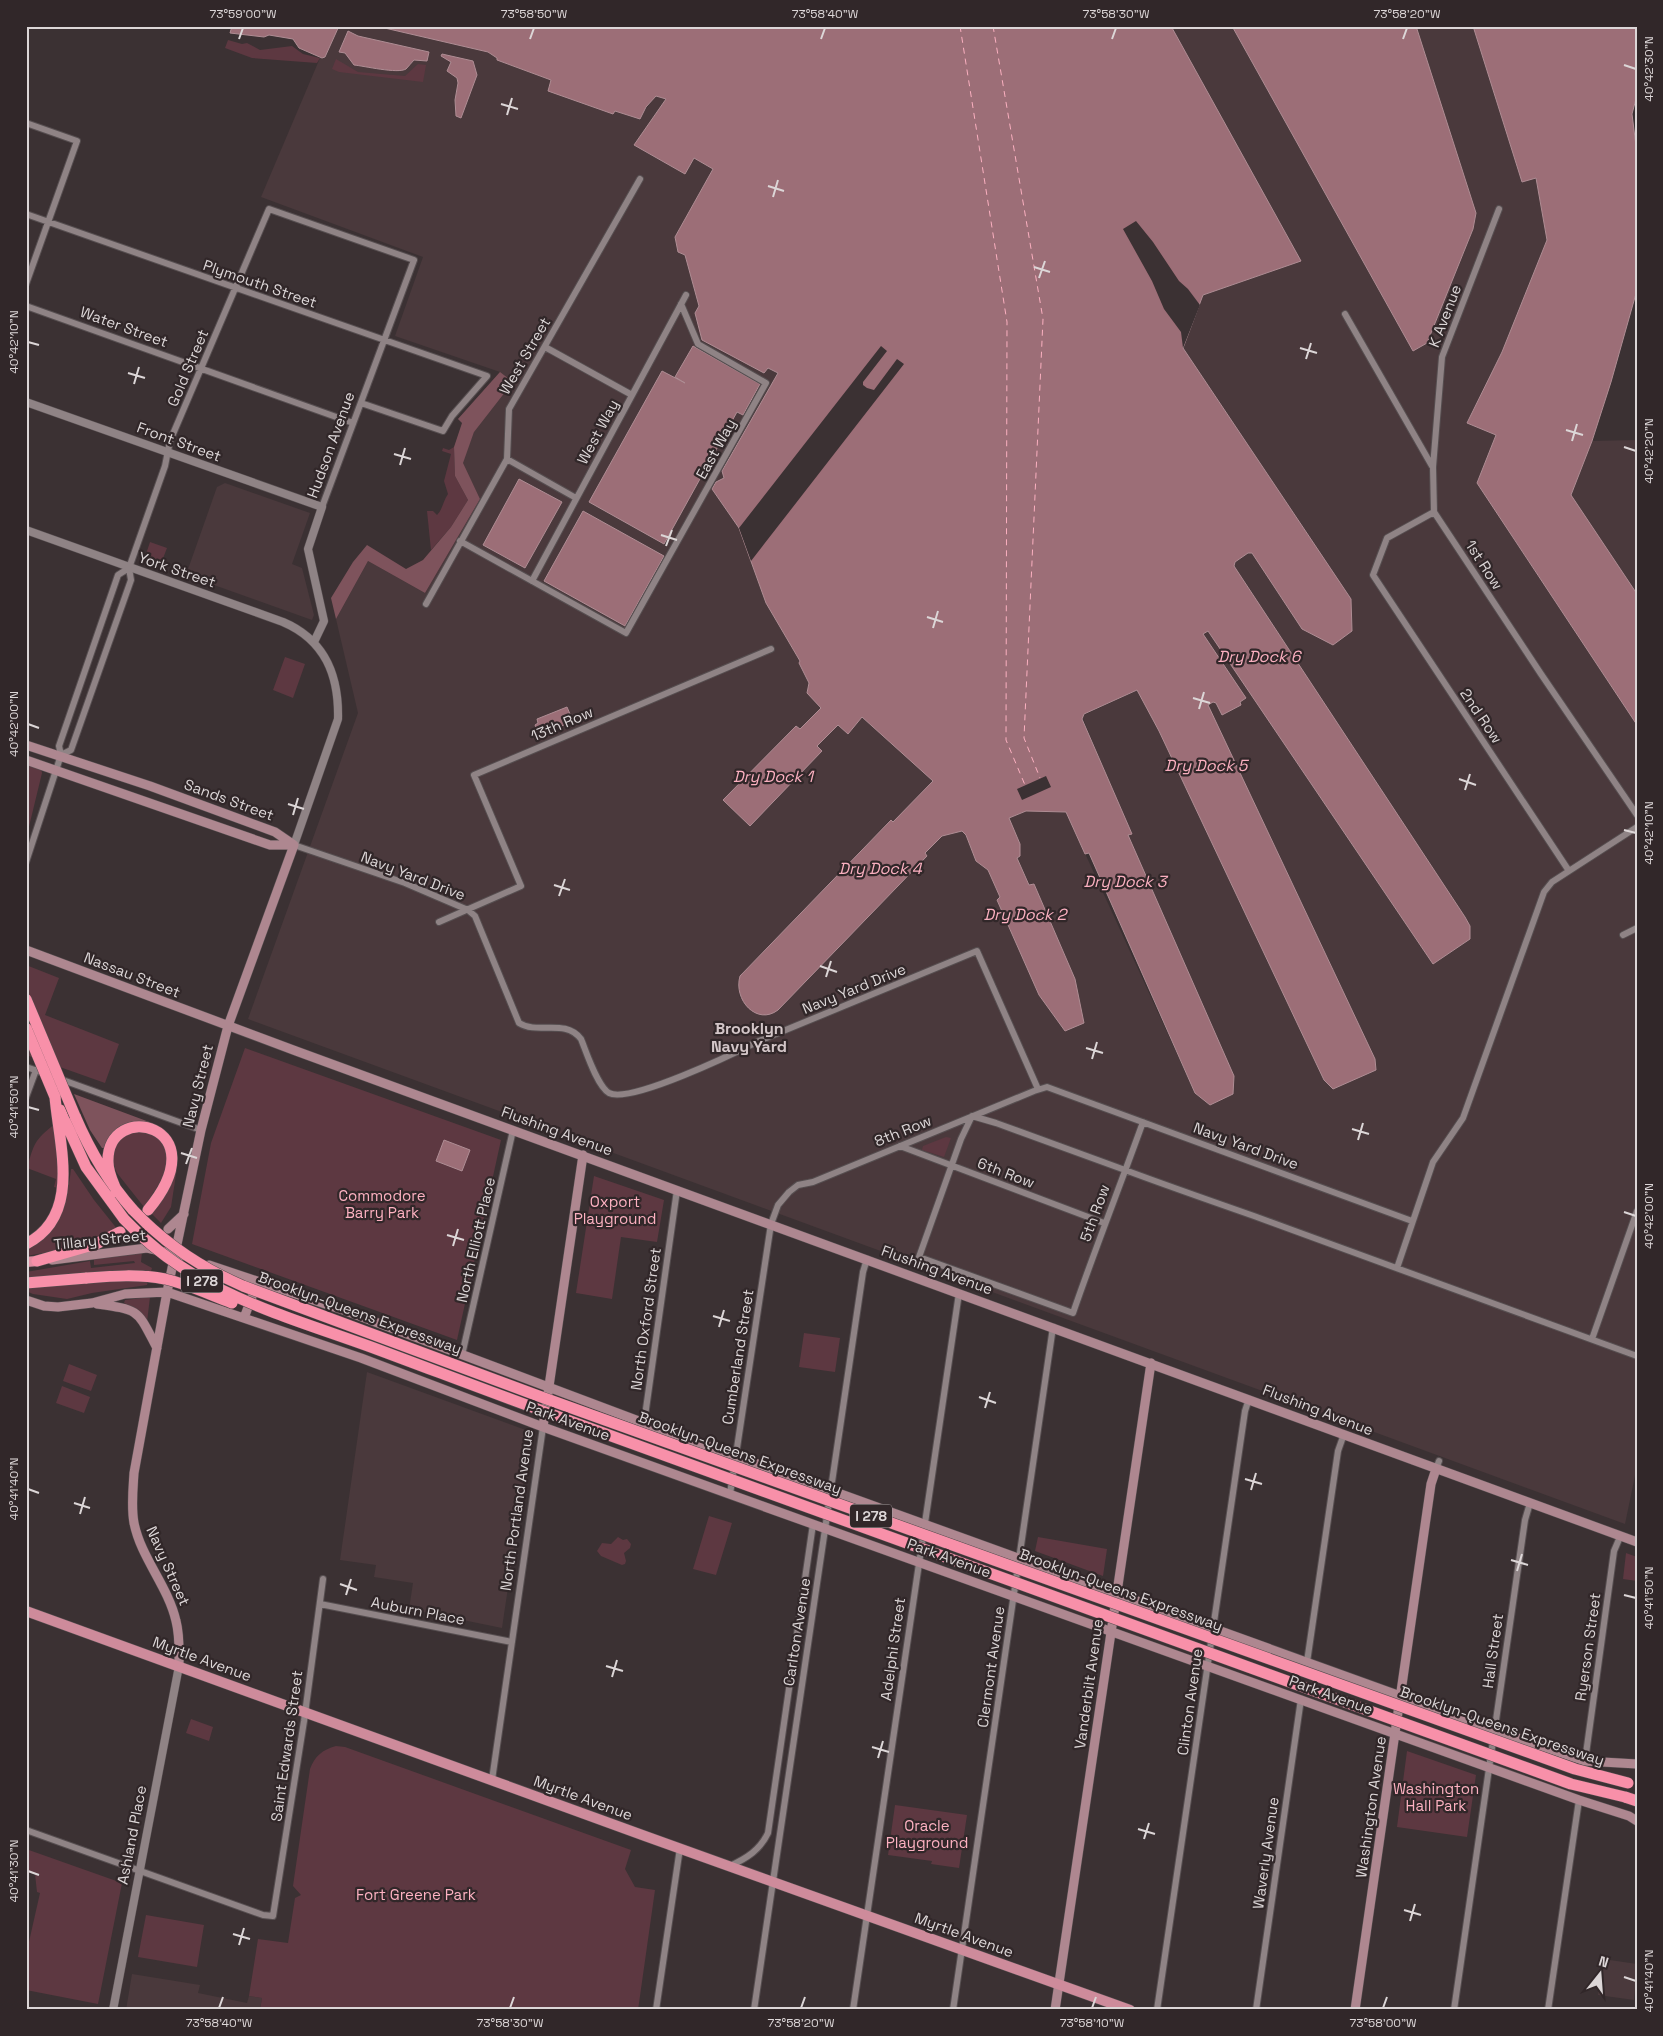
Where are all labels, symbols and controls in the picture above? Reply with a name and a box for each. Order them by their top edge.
text: 73°59'00"W [209,6,277,22]
text: 73°58'50"W [501,6,568,22]
text: 73°58'40"W [792,6,859,22]
text: 73°58'30"W [1083,6,1150,22]
text: 73°58'20"W [1374,6,1441,22]
text: 40°42'30"N [1641,36,1657,102]
street label: Plymouth Street [201,255,320,312]
street label: K Avenue [1424,282,1465,350]
street label: Water Street [78,302,171,351]
text: 40°42'10"N [6,310,22,374]
street label: West Street [495,314,554,398]
street label: Gold Street [163,326,212,409]
street label: Hudson Avenue [303,389,359,501]
street label: West Way [573,396,623,467]
street label: East Way [691,415,740,482]
street label: Front Street [134,417,224,466]
text: 40°42'20"N [1641,418,1657,484]
street label: 1st Row [1461,536,1507,593]
street label: York Street [136,547,218,592]
water label: Dry Dock 6 [1217,646,1303,667]
street label: 2nd Row [1456,685,1507,747]
text: 40°42'00"N [6,691,22,757]
street label: 13th Row [528,702,596,745]
water label: Dry Dock 5 [1165,755,1250,776]
water label: Dry Dock 1 [733,766,815,787]
street label: Sands Street [182,774,277,825]
text: 40°42'10"N [1641,801,1657,865]
street label: Navy Yard Drive [358,847,468,904]
water label: Dry Dock 4 [838,858,923,879]
water label: Dry Dock 3 [1084,871,1169,892]
water label: Dry Dock 2 [984,904,1069,925]
street label: Nassau Street [81,947,183,1002]
street label: Navy Yard Drive [799,959,909,1018]
district label: Brooklyn Navy Yard [711,1018,787,1057]
street label: Navy Street [178,1042,217,1129]
text: 40°41'50"N [6,1076,22,1138]
street label: Flushing Avenue [499,1102,616,1160]
street label: 8th Row [871,1111,934,1151]
street label: Navy Yard Drive [1191,1118,1301,1173]
street label: 6th Row [975,1153,1037,1192]
street label: North Elliott Place [452,1175,499,1304]
street label: 5th Row [1075,1182,1114,1244]
text: 40°42'00"N [1641,1183,1657,1249]
park label: Commodore Barry Park [338,1186,426,1222]
park label: Oxport Playground [574,1192,656,1228]
street label: Tillary Street [53,1225,147,1254]
street label: Flushing Avenue [879,1241,996,1299]
street label: North Oxford Street [626,1246,665,1392]
street label: Brooklyn-Queens Expressway [256,1267,465,1358]
road number: I 278 [181,1270,223,1292]
street label: Cumberland Street [717,1288,758,1426]
street label: Flushing Avenue [1260,1380,1376,1439]
street label: Park Avenue [524,1397,613,1445]
street label: Brooklyn-Queens Expressway [636,1407,845,1498]
street label: North Portland Avenue [496,1428,537,1592]
text: 40°41'40"N [6,1458,22,1520]
road number: I 278 [850,1504,892,1528]
street label: Navy Street [142,1523,194,1609]
street label: Park Avenue [905,1534,994,1582]
street label: Brooklyn-Queens Expressway [1017,1544,1226,1635]
text: 40°41'50"N [1641,1567,1657,1629]
street label: Carlton Avenue [779,1576,814,1687]
street label: Auburn Place [370,1592,467,1629]
street label: Ryerson Street [1571,1592,1605,1702]
street label: Adelphi Street [876,1596,909,1702]
street label: Clermont Avenue [973,1605,1008,1729]
street label: Hall Street [1478,1612,1507,1690]
street label: Vanderbilt Avenue [1070,1617,1107,1750]
street label: Myrtle Avenue [150,1632,254,1685]
street label: Clinton Avenue [1173,1647,1206,1757]
street label: Saint Edwards Street [266,1669,307,1823]
street label: Park Avenue [1287,1671,1376,1719]
street label: Brooklyn-Queens Expressway [1397,1682,1607,1770]
street label: Washington Avenue [1351,1735,1390,1879]
street label: Myrtle Avenue [531,1771,635,1824]
park label: Washington Hall Park [1393,1779,1479,1815]
street label: Ashland Place [113,1784,150,1886]
street label: Waverly Avenue [1248,1796,1283,1910]
park label: Oracle Playground [886,1816,968,1852]
text: 40°41'30"N [6,1839,22,1903]
park label: Fort Greene Park [356,1885,476,1904]
street label: Myrtle Avenue [912,1908,1016,1961]
north arrow [1576,1948,1626,1998]
text: 40°41'40"N [1641,1950,1657,2012]
text: N [1597,1952,1611,1972]
text: 73°58'40"W [186,2015,253,2031]
text: 73°58'30"W [477,2015,544,2031]
text: 73°58'20"W [768,2015,835,2031]
text: 73°58'10"W [1060,2015,1125,2031]
text: 73°58'00"W [1349,2015,1417,2031]

